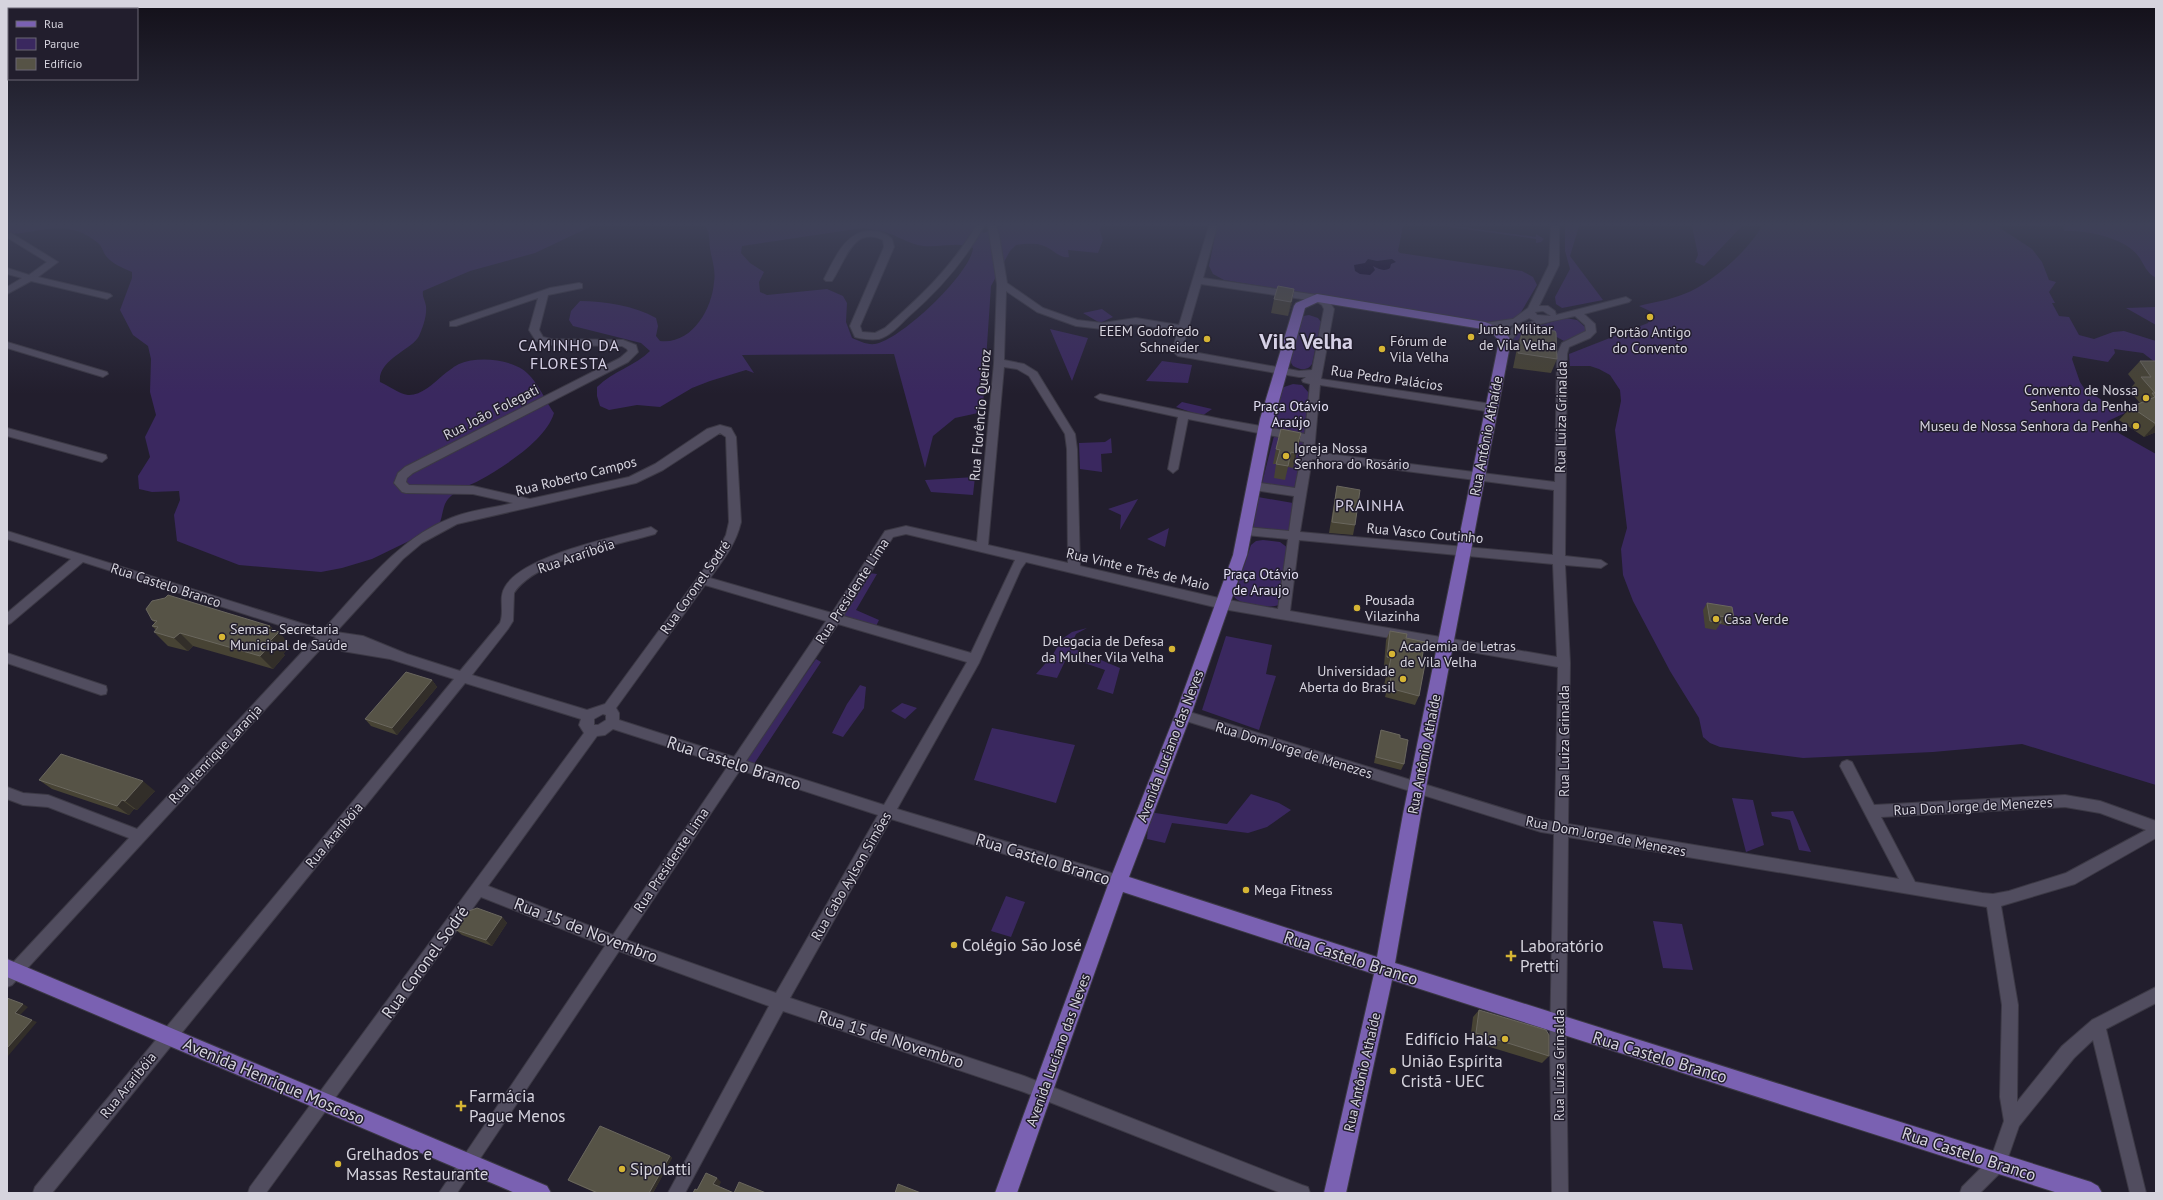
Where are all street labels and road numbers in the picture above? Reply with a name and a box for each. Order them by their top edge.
street label: Rua Florêncio Queiroz [965,348,995,482]
street label: Rua Pedro Palácios [1330,361,1444,395]
street label: Rua Luiza Grinalda [1551,361,1571,473]
street label: Rua Antônio Athaíde [1466,374,1506,498]
street label: Rua João Folegati [440,380,542,444]
street label: Rua Roberto Campos [514,452,639,500]
street label: Rua Vasco Coutinho [1366,519,1484,547]
street label: Rua Araribóia [535,534,617,578]
street label: Rua Presidente Lima [811,535,893,647]
street label: Rua Coronel Sodré [656,537,734,637]
street label: Rua Vinte e Três de Maio [1065,544,1211,594]
street label: Rua Castelo Branco [108,559,224,611]
street label: Avenida Luciano das Neves [1133,667,1207,825]
street label: Rua Luiza Grinalda [1555,685,1573,797]
street label: Rua Antônio Athaíde [1404,692,1444,816]
street label: Rua Henrique Laranja [164,701,266,807]
street label: Rua Dom Jorge de Menezes [1213,718,1375,782]
street label: Rua Castelo Branco [664,731,804,795]
street label: Rua Don Jorge de Menezes [1893,793,2053,819]
street label: Rua Araribóia [301,798,367,871]
street label: Rua Presidente Lima [629,804,713,916]
street label: Rua Cabo Aylson Simões [807,808,895,944]
street label: Rua Dom Jorge de Menezes [1524,812,1688,860]
street label: Rua Castelo Branco [973,828,1113,890]
street label: Rua 15 de Novembro [511,892,661,968]
street label: Rua Coronel Sodré [377,901,473,1023]
street label: Rua Castelo Branco [1281,926,1421,990]
street label: Avenida Luciano das Neves [1022,971,1094,1129]
street label: Rua 15 de Novembro [815,1005,967,1073]
street label: Rua Luiza Grinalda [1550,1009,1568,1121]
street label: Rua Antônio Athaíde [1340,1011,1384,1133]
street label: Rua Castelo Branco [1590,1026,1730,1088]
street label: Avenida Henrique Moscoso [180,1033,368,1129]
street label: Rua Araribóia [96,1048,160,1122]
street label: Rua Castelo Branco [1899,1122,2039,1186]

